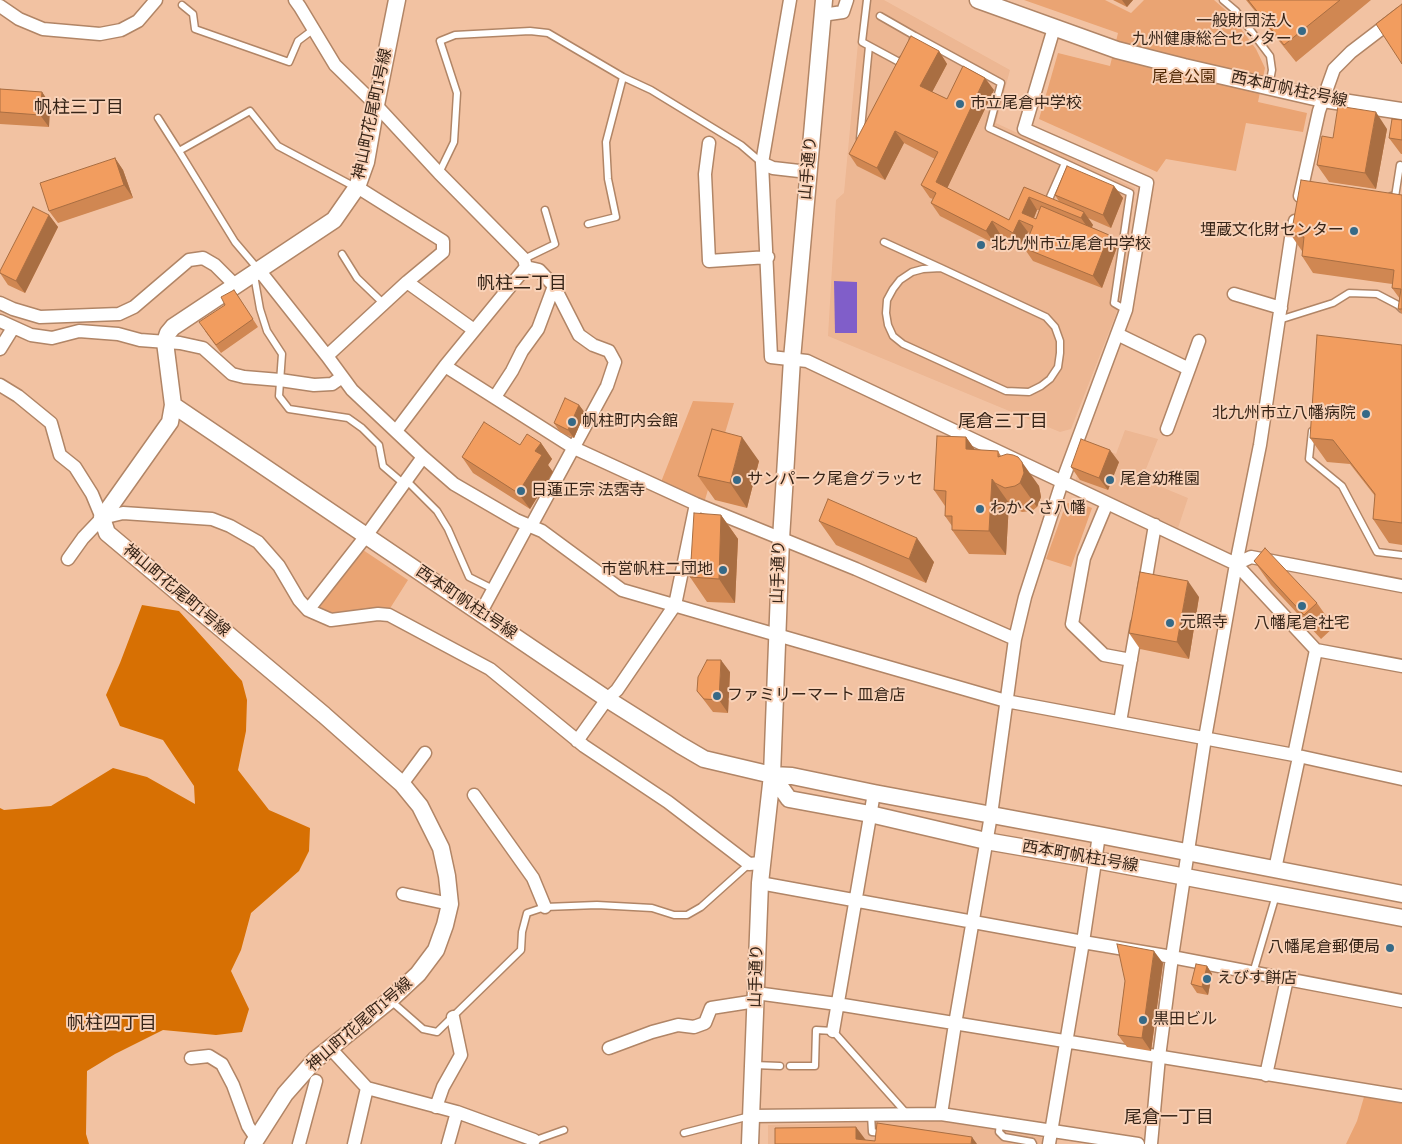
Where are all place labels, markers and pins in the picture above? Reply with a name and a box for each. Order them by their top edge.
place label: 一般財団法人 九州健康総合センター [1132,12,1292,50]
marker: 一般財団法人 九州健康総合センター [1296,25,1308,37]
place label: 市立尾倉中学校 [970,94,1082,114]
marker: 市立尾倉中学校 [954,98,966,110]
place label: 埋蔵文化財センター [1200,221,1344,241]
marker: 埋蔵文化財センター [1348,225,1360,237]
place label: 北九州市立尾倉中学校 [991,235,1151,255]
marker: 北九州市立尾倉中学校 [975,239,987,251]
place label: 北九州市立八幡病院 [1212,404,1356,424]
marker: 北九州市立八幡病院 [1360,408,1372,420]
place label: 帆柱町内会館 [582,412,678,432]
marker: 帆柱町内会館 [566,416,578,428]
place label: サンパーク尾倉グラッセ [747,470,923,490]
place label: 尾倉幼稚園 [1120,470,1200,490]
marker: サンパーク尾倉グラッセ [731,474,743,486]
marker: 尾倉幼稚園 [1104,474,1116,486]
place label: 日蓮正宗 法霑寺 [531,481,646,501]
marker: 日蓮正宗 法霑寺 [515,485,527,497]
place label: わかくさ八幡 [990,499,1086,519]
marker: わかくさ八幡 [974,503,986,515]
place label: 市営帆柱二団地 [601,560,713,580]
marker: 市営帆柱二団地 [717,564,729,576]
marker: 八幡尾倉社宅 [1296,600,1308,612]
place label: 元照寺 [1180,613,1228,633]
place label: 八幡尾倉社宅 [1254,614,1350,634]
marker: 元照寺 [1164,617,1176,629]
place label: ファミリーマート 皿倉店 [727,686,906,706]
marker: ファミリーマート 皿倉店 [711,690,723,702]
place label: 八幡尾倉郵便局 [1268,938,1380,958]
marker: 八幡尾倉郵便局 [1384,942,1396,954]
place label: えびす餅店 [1217,969,1297,989]
marker: えびす餅店 [1201,973,1213,985]
place label: 黒田ビル [1153,1010,1217,1030]
marker: 黒田ビル [1137,1014,1149,1026]

